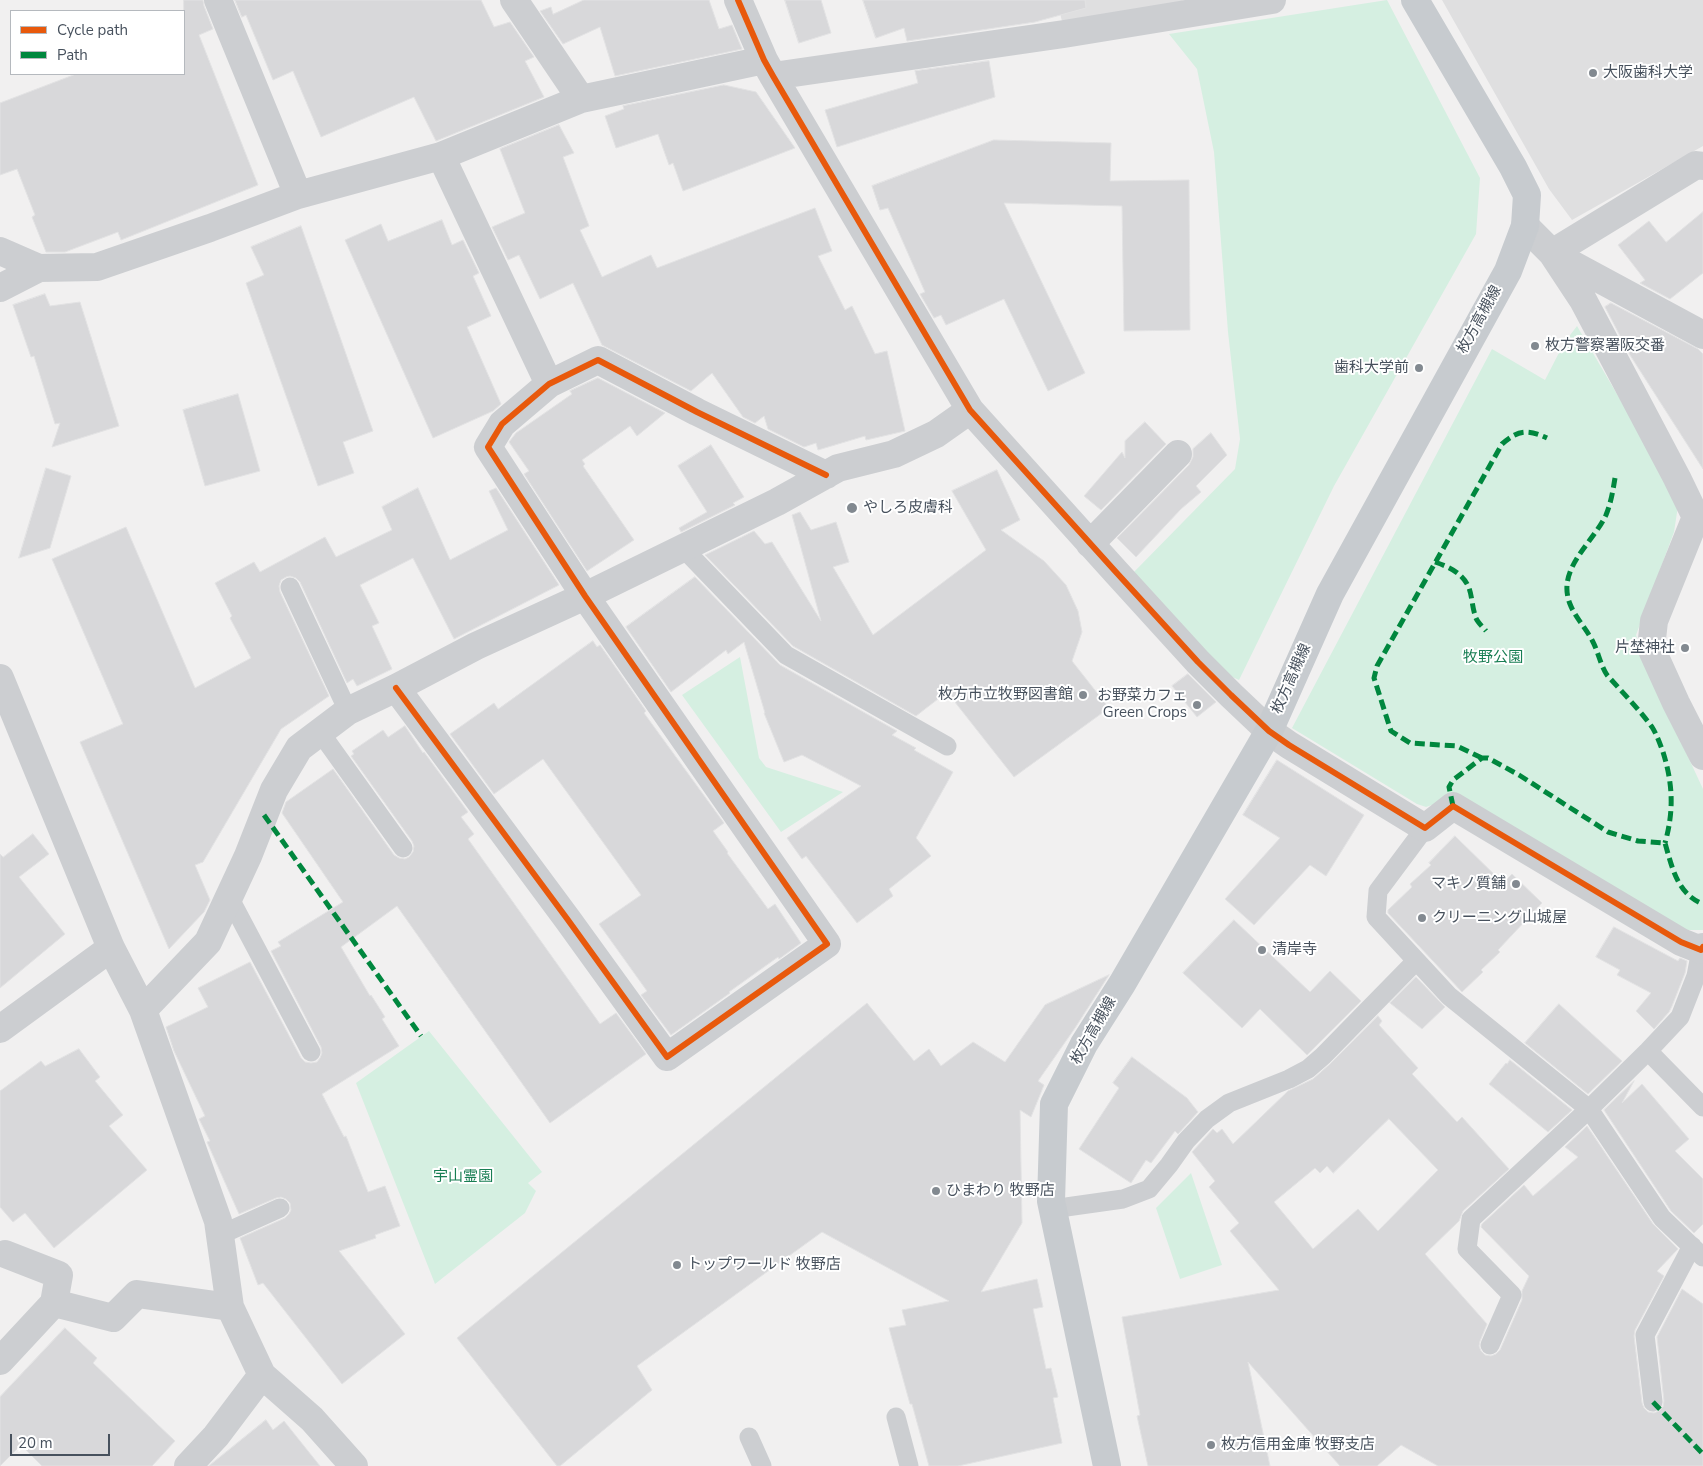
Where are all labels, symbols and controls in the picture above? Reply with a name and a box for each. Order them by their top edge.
legend [10,10,185,75]
text: Cycle path [57,20,128,40]
text: Path [57,45,88,65]
place label: 大阪歯科大学 [1603,64,1693,82]
marker: 大阪歯科大学 [1587,67,1599,79]
street label: 枚方高槻線 [1454,283,1506,357]
place label: 枚方警察署阪交番 [1545,337,1665,355]
marker: 枚方警察署阪交番 [1529,340,1541,352]
place label: 歯科大学前 [1334,359,1409,377]
marker: 歯科大学前 [1413,362,1425,374]
place label: やしろ皮膚科 [863,499,953,517]
marker: やしろ皮膚科 [845,501,859,515]
place label: 片埜神社 [1615,639,1675,657]
street label: 枚方高槻線 [1269,641,1315,717]
marker: 片埜神社 [1679,642,1691,654]
park label: 牧野公園 [1463,649,1523,667]
place label: 枚方市立牧野図書館 [938,686,1073,704]
place label: お野菜カフェ Green Crops [1097,687,1187,722]
marker: 枚方市立牧野図書館 [1077,689,1089,701]
marker: お野菜カフェ Green Crops [1191,699,1203,711]
place label: マキノ質舗 [1431,875,1506,893]
marker: マキノ質舗 [1510,878,1522,890]
place label: クリーニング山城屋 [1432,909,1567,927]
marker: クリーニング山城屋 [1416,912,1428,924]
place label: 清岸寺 [1272,941,1317,959]
marker: 清岸寺 [1256,944,1268,956]
street label: 枚方高槻線 [1067,994,1121,1068]
park label: 宇山霊園 [433,1168,493,1186]
place label: ひまわり 牧野店 [946,1182,1055,1200]
marker: ひまわり 牧野店 [930,1185,942,1197]
place label: トップワールド 牧野店 [687,1256,841,1274]
marker: トップワールド 牧野店 [671,1259,683,1271]
scale bar [12,1424,112,1456]
text: 20 m [18,1433,53,1453]
place label: 枚方信用金庫 牧野支店 [1221,1436,1375,1454]
marker: 枚方信用金庫 牧野支店 [1205,1439,1217,1451]

